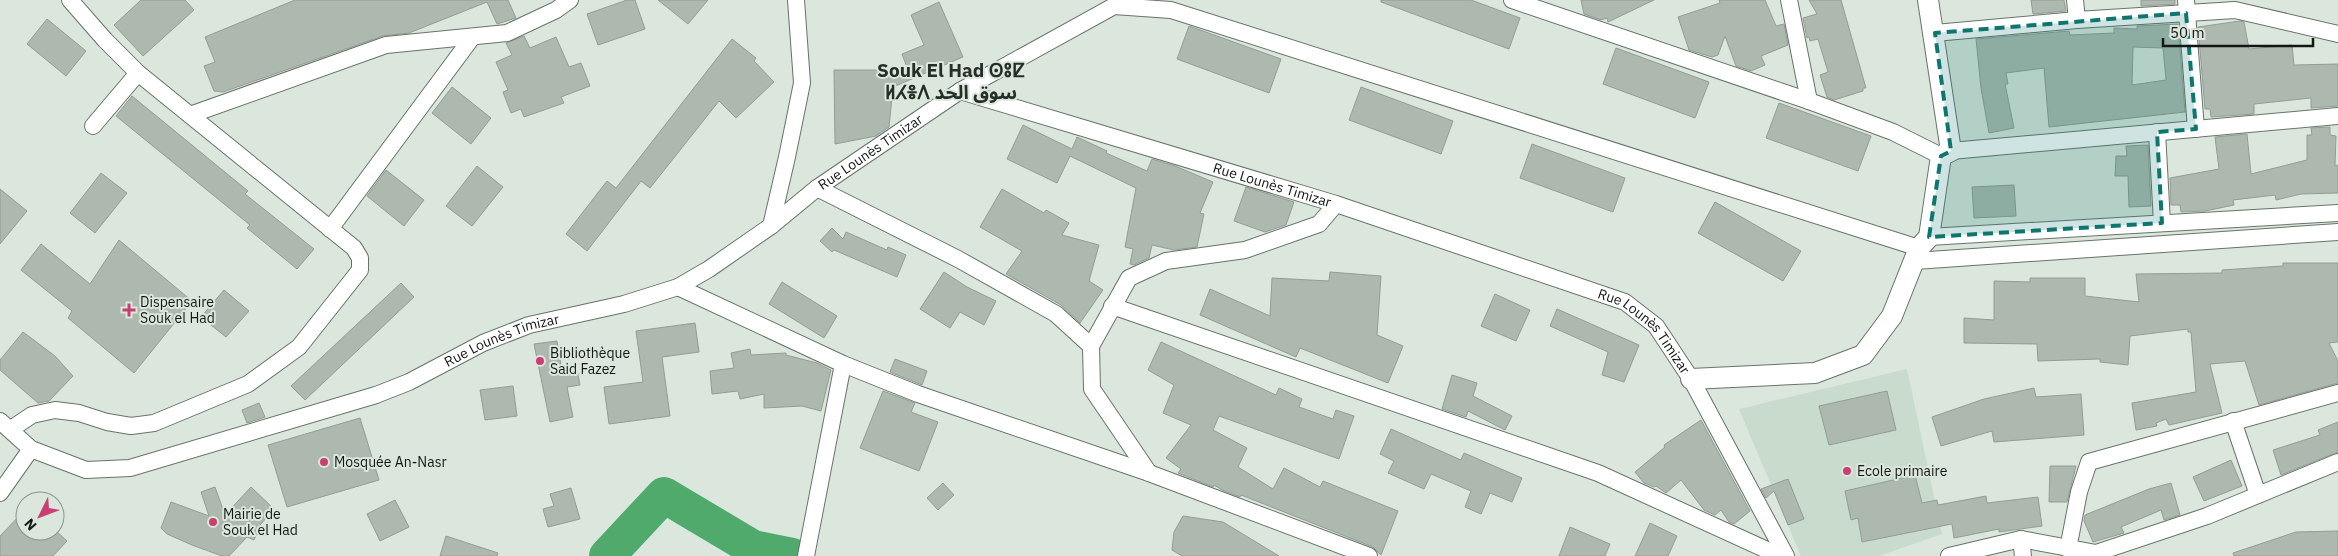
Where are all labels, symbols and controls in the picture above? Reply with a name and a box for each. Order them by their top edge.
scale bar [2163,15,2313,47]
text: 50 m [2170,23,2205,42]
district label: Souk El Had ⵙⵓⵇ ⵍⵃⴻⴷ سوق الحد [877,58,1025,104]
street label: Rue Lounès Timizar [814,110,926,194]
street label: Rue Lounès Timizar [1211,159,1334,211]
street label: Rue Lounès Timizar [1595,284,1694,377]
place label: Dispensaire Souk el Had [140,293,215,327]
marker: Dispensaire Souk el Had [122,303,136,317]
street label: Rue Lounès Timizar [441,310,561,371]
place label: Bibliothèque Said Fazez [550,344,631,378]
marker: Bibliothèque Said Fazez [534,355,546,367]
place label: Mosquée An-Nasr [334,453,447,471]
marker: Mosquée An-Nasr [318,456,330,468]
place label: Ecole primaire [1857,462,1948,480]
marker: Ecole primaire [1841,465,1853,477]
north arrow [15,491,65,541]
place label: Mairie de Souk el Had [223,505,298,539]
text: N [20,515,40,534]
marker: Mairie de Souk el Had [207,516,219,528]

